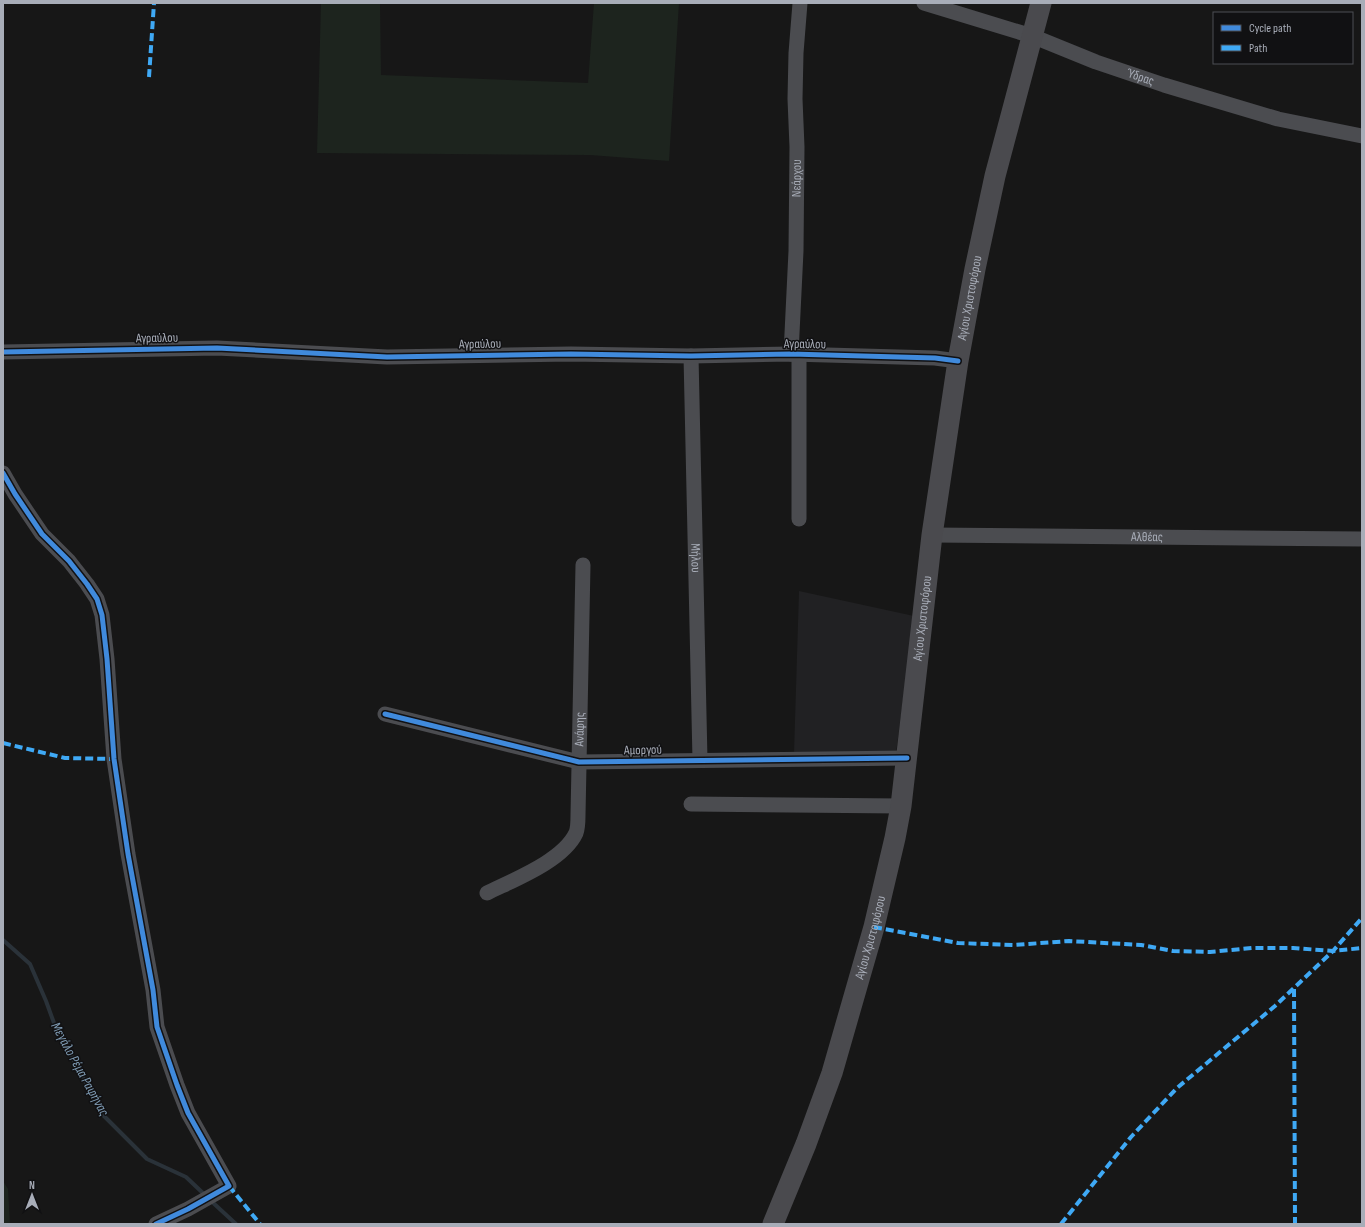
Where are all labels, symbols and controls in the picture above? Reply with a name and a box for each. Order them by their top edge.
legend [1213,12,1353,64]
text: Cycle path [1249,21,1291,36]
text: Path [1249,41,1267,56]
street label: Ύδρας [1124,65,1156,89]
street label: Νεάρχου [789,159,805,197]
street label: Αγίου Χριστοφόρου [954,254,986,342]
street label: Αγραύλου [135,330,178,346]
street label: Αγραύλου [458,336,501,352]
street label: Αγραύλου [783,336,826,352]
street label: Αλθέας [1130,529,1163,545]
street label: Μήλου [687,543,704,573]
street label: Αγίου Χριστοφόρου [910,575,935,663]
street label: Ανάφης [571,712,588,748]
street label: Αμοργού [623,742,662,758]
street label: Αγίου Χριστοφόρου [851,894,889,982]
water label: Μεγάλο Ρέμα Ραφήνας [47,1019,113,1119]
north arrow [12,1175,52,1215]
text: N [29,1179,35,1192]

